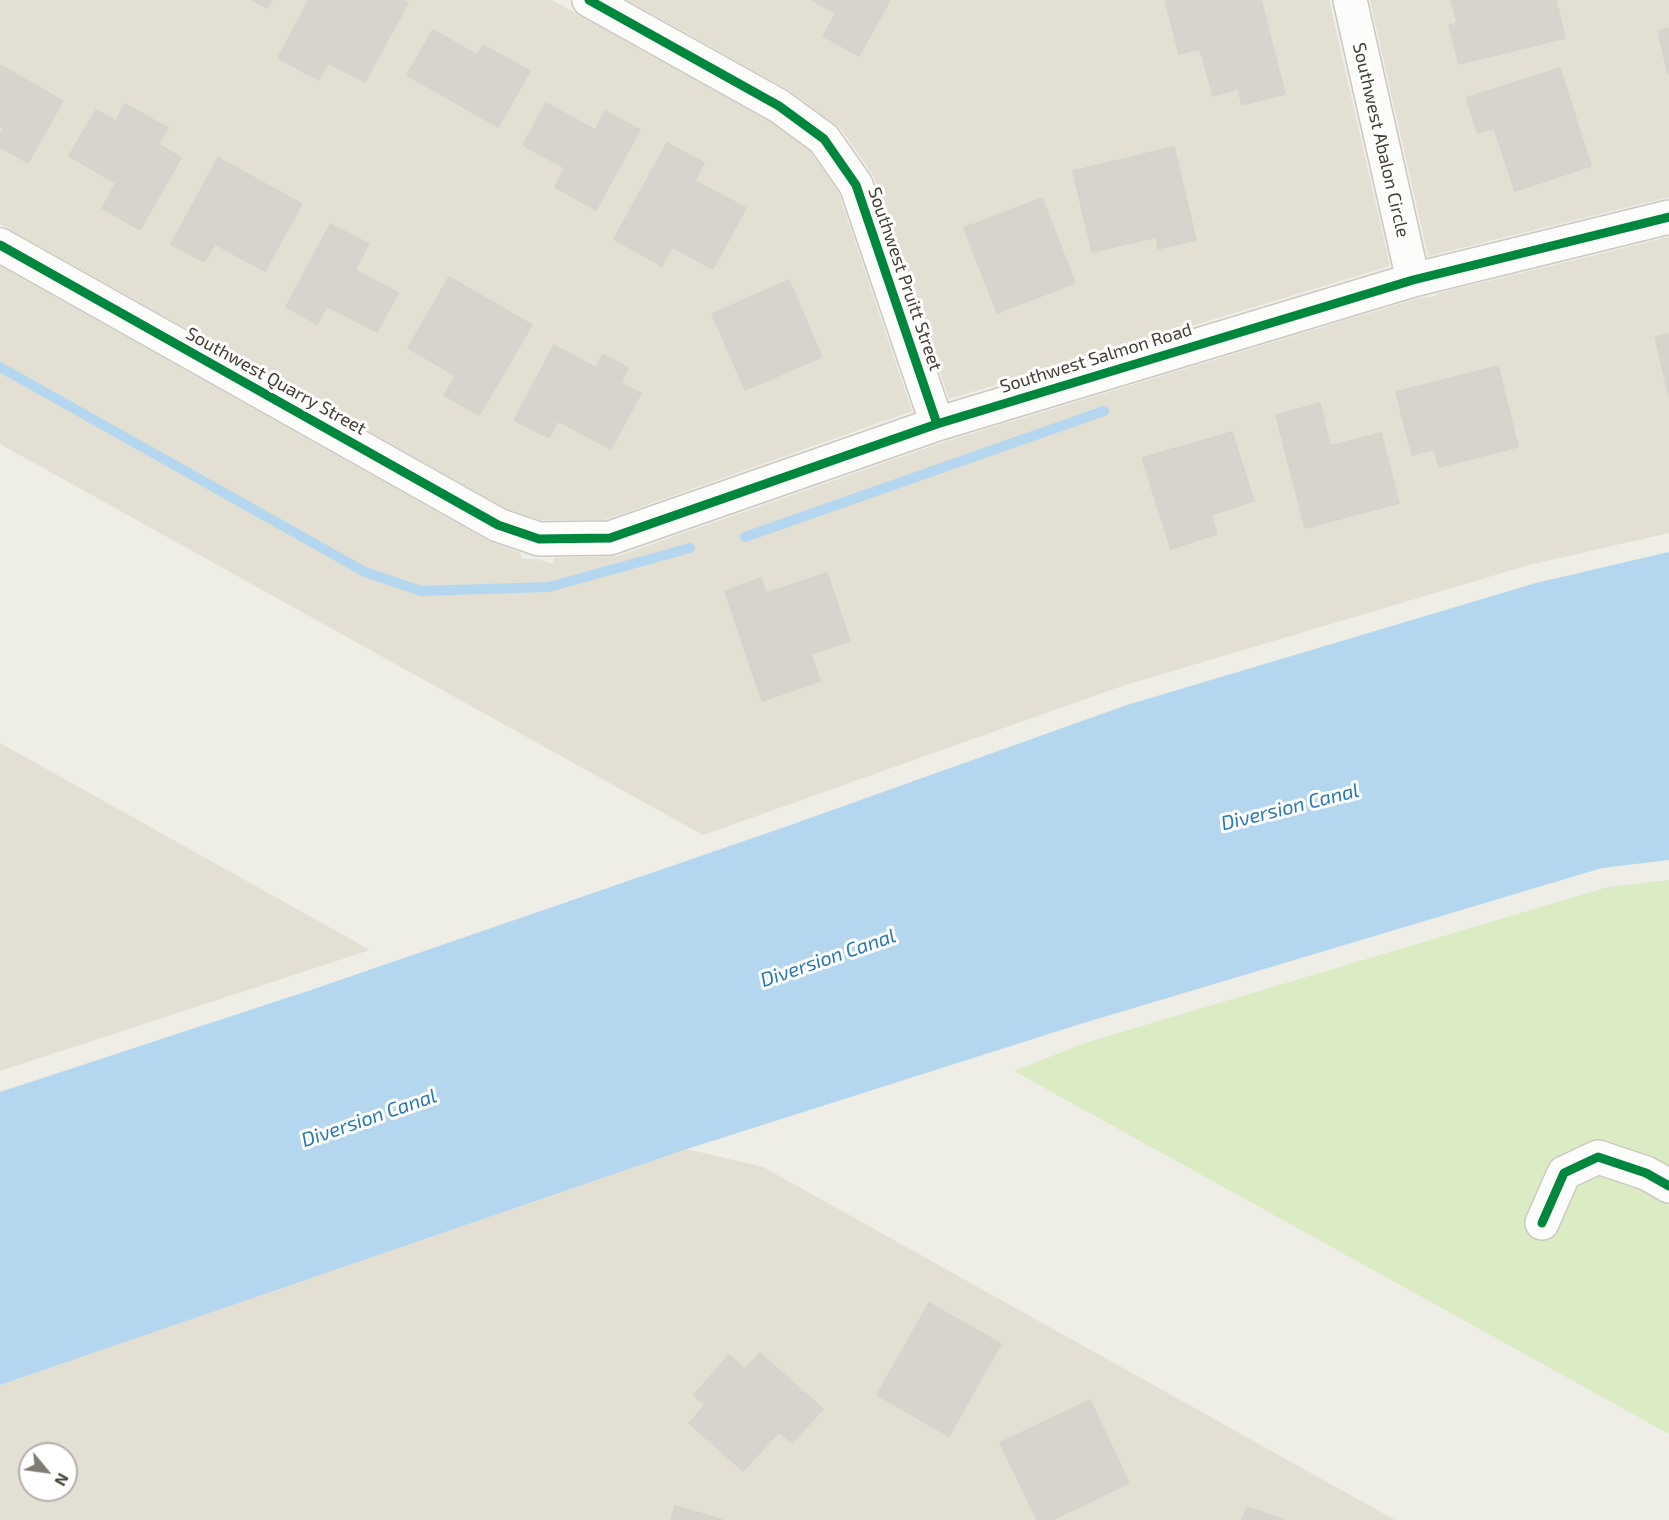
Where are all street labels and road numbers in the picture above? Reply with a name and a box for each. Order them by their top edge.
street label: Southwest Abalon Circle [1348,40,1414,240]
street label: Southwest Pruitt Street [863,184,947,374]
street label: Southwest Salmon Road [997,318,1195,398]
street label: Southwest Quarry Street [182,322,370,440]

